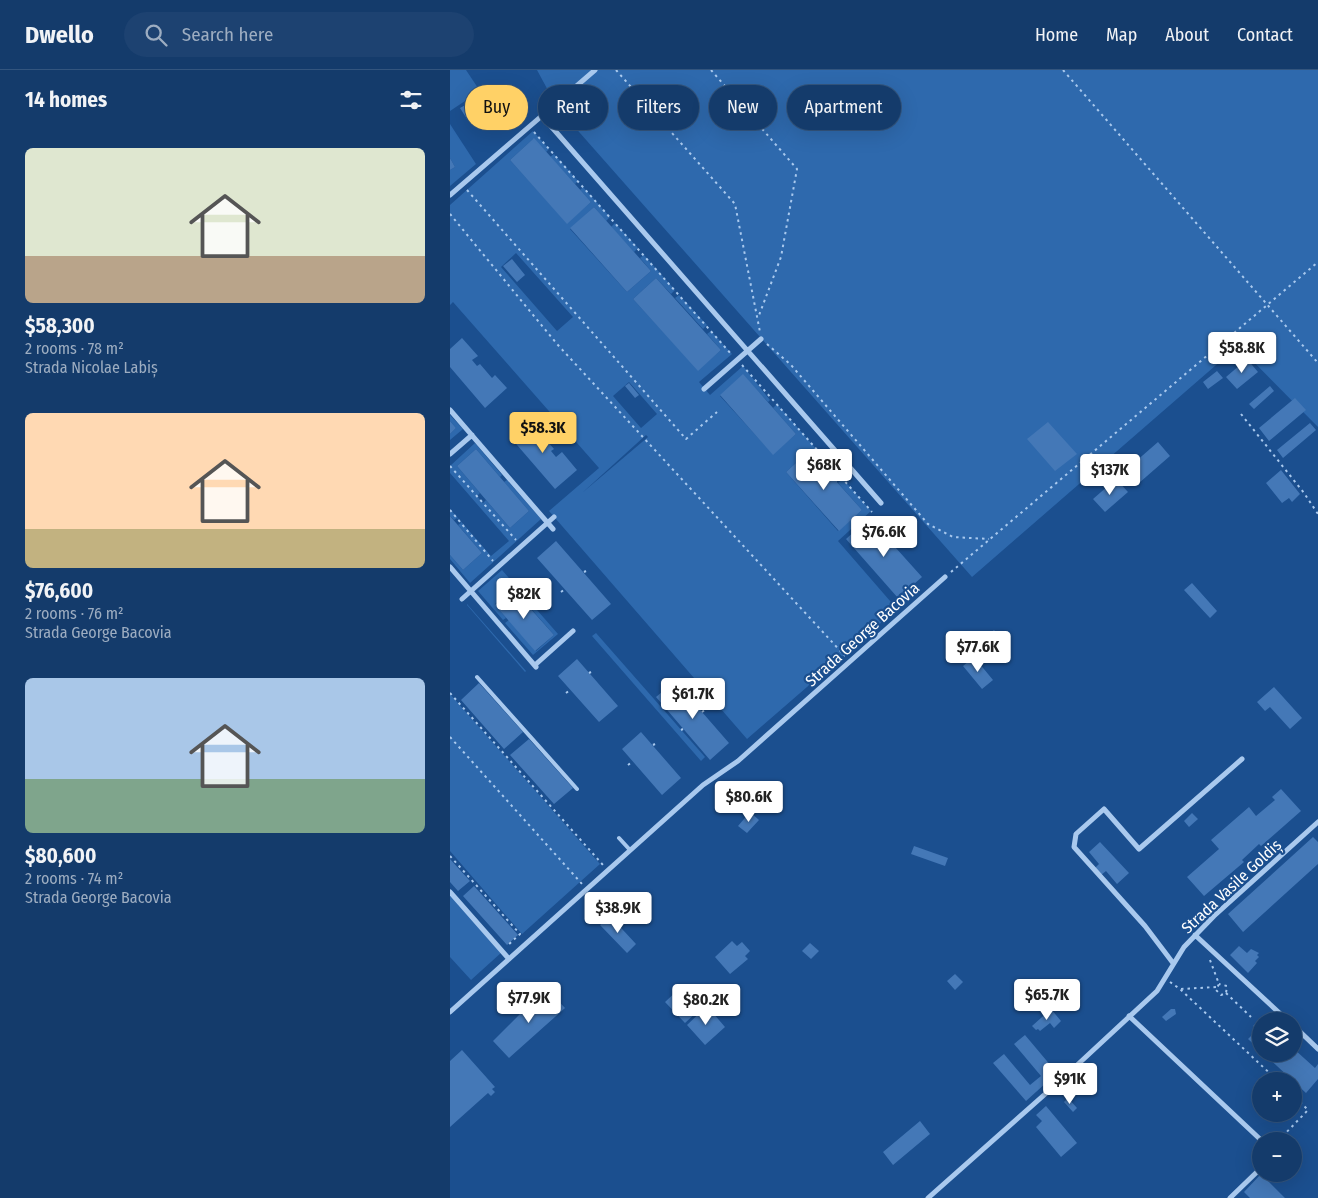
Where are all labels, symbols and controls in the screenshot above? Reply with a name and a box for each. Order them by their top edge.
search box [124,12,474,57]
text: Dwello [25,21,94,49]
icon: search [142,21,170,49]
text: Search here [182,23,273,46]
text: Home [1035,24,1078,46]
text: Map [1106,24,1137,46]
text: About [1165,24,1209,46]
text: Contact [1237,24,1293,46]
chip: Buy [465,85,528,130]
chip: Rent [538,85,608,130]
chip: Filters [618,85,699,130]
chip: New [709,85,777,130]
chip: Apartment [787,85,901,130]
icon: filters [397,86,425,114]
text: 14 homes [25,87,107,113]
icon: home [180,181,270,271]
text: $58,300 [25,313,95,339]
pin: $58.8K [1201,332,1283,374]
text: $58.8K [1219,338,1265,357]
text: 2 rooms · 78 m² [25,339,124,358]
text: Strada Nicolae Labiș [25,358,158,377]
pin: $58.3K [502,412,584,454]
text: $58.3K [520,418,566,437]
icon: home [180,446,270,536]
pin: $68K [794,448,854,491]
pin: $137K [1075,454,1145,496]
text: $68K [807,455,841,474]
text: $137K [1091,460,1129,479]
pin: $76.6K [843,516,925,558]
text: $76.6K [862,522,906,541]
text: $76,600 [25,578,93,604]
pin: $82K [494,578,554,620]
street label: Strada George Bacovia [802,578,923,690]
text: $82K [507,584,541,603]
text: 2 rooms · 76 m² [25,604,124,623]
text: Strada George Bacovia [25,623,172,642]
pin: $77.6K [937,630,1019,673]
text: $77.6K [957,637,999,656]
pin: $61.7K [652,678,734,720]
text: $61.7K [672,684,714,703]
icon: home [180,711,270,801]
pin: $80.6K [708,780,790,823]
text: $80.6K [726,787,772,806]
street label: Strada Vasile Goldiș [1178,835,1286,938]
text: $80,600 [25,843,96,869]
text: 2 rooms · 74 m² [25,869,123,888]
text: Strada George Bacovia [25,888,172,907]
pin: $38.9K [577,892,659,934]
text: $38.9K [596,898,640,917]
pin: $65.7K [1006,978,1088,1021]
pin: $77.9K [488,982,570,1024]
pin: $80.2K [665,984,747,1026]
text: $65.7K [1025,985,1069,1004]
text: $77.9K [508,988,550,1007]
text: $80.2K [683,990,729,1009]
map controls [1252,1012,1302,1182]
button: layers [1252,1012,1302,1062]
pin: $91K [1040,1062,1100,1105]
text: $91K [1054,1069,1086,1088]
button: + [1252,1072,1302,1122]
button: − [1252,1132,1302,1182]

